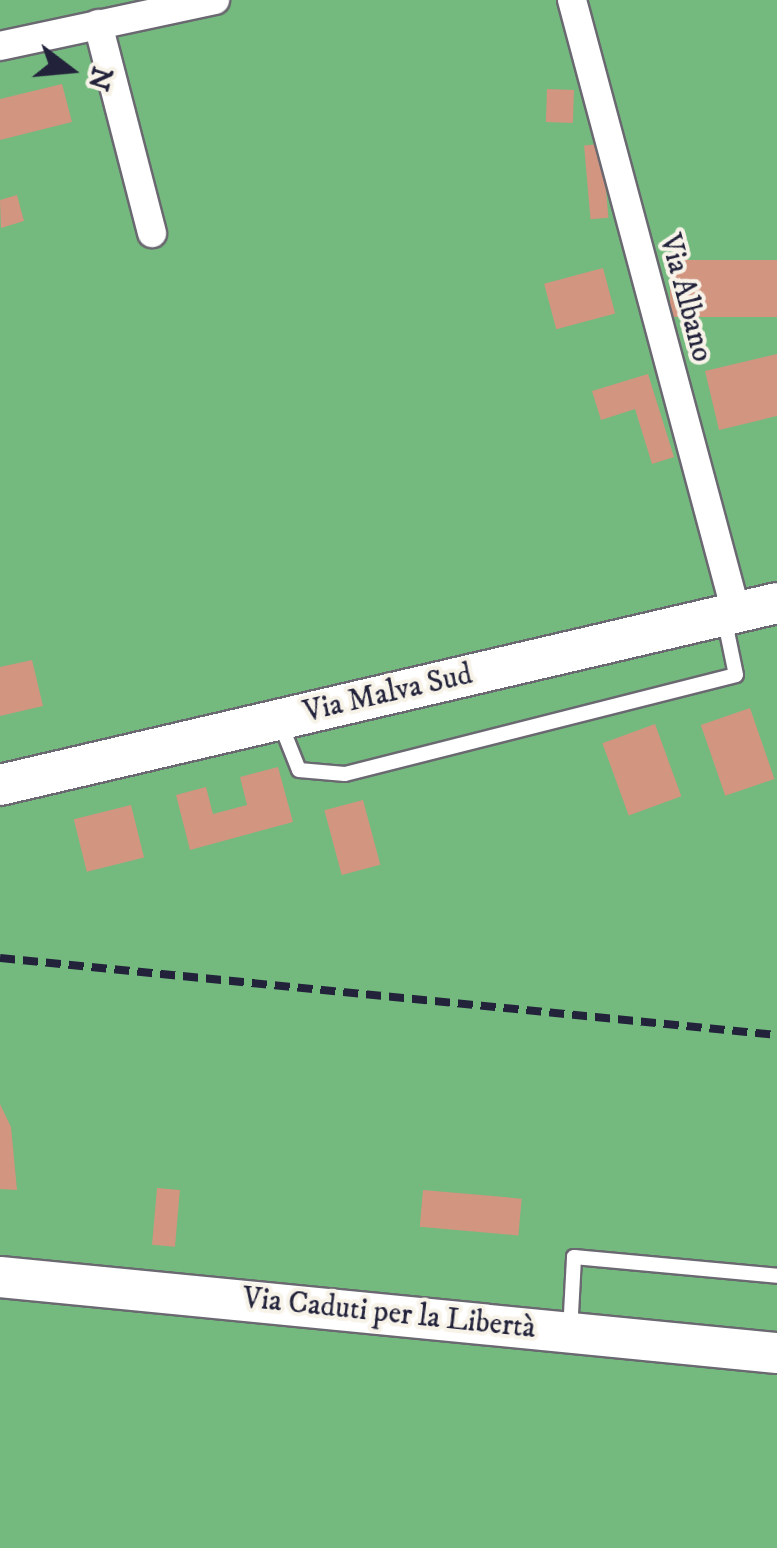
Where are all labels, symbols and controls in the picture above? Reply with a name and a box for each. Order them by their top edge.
north arrow [20,20,120,120]
text: N [79,63,119,94]
street label: Via Albano [651,230,719,366]
street label: Via Malva Sud [300,657,476,731]
street label: Via Caduti per la Libertà [241,1281,537,1347]

